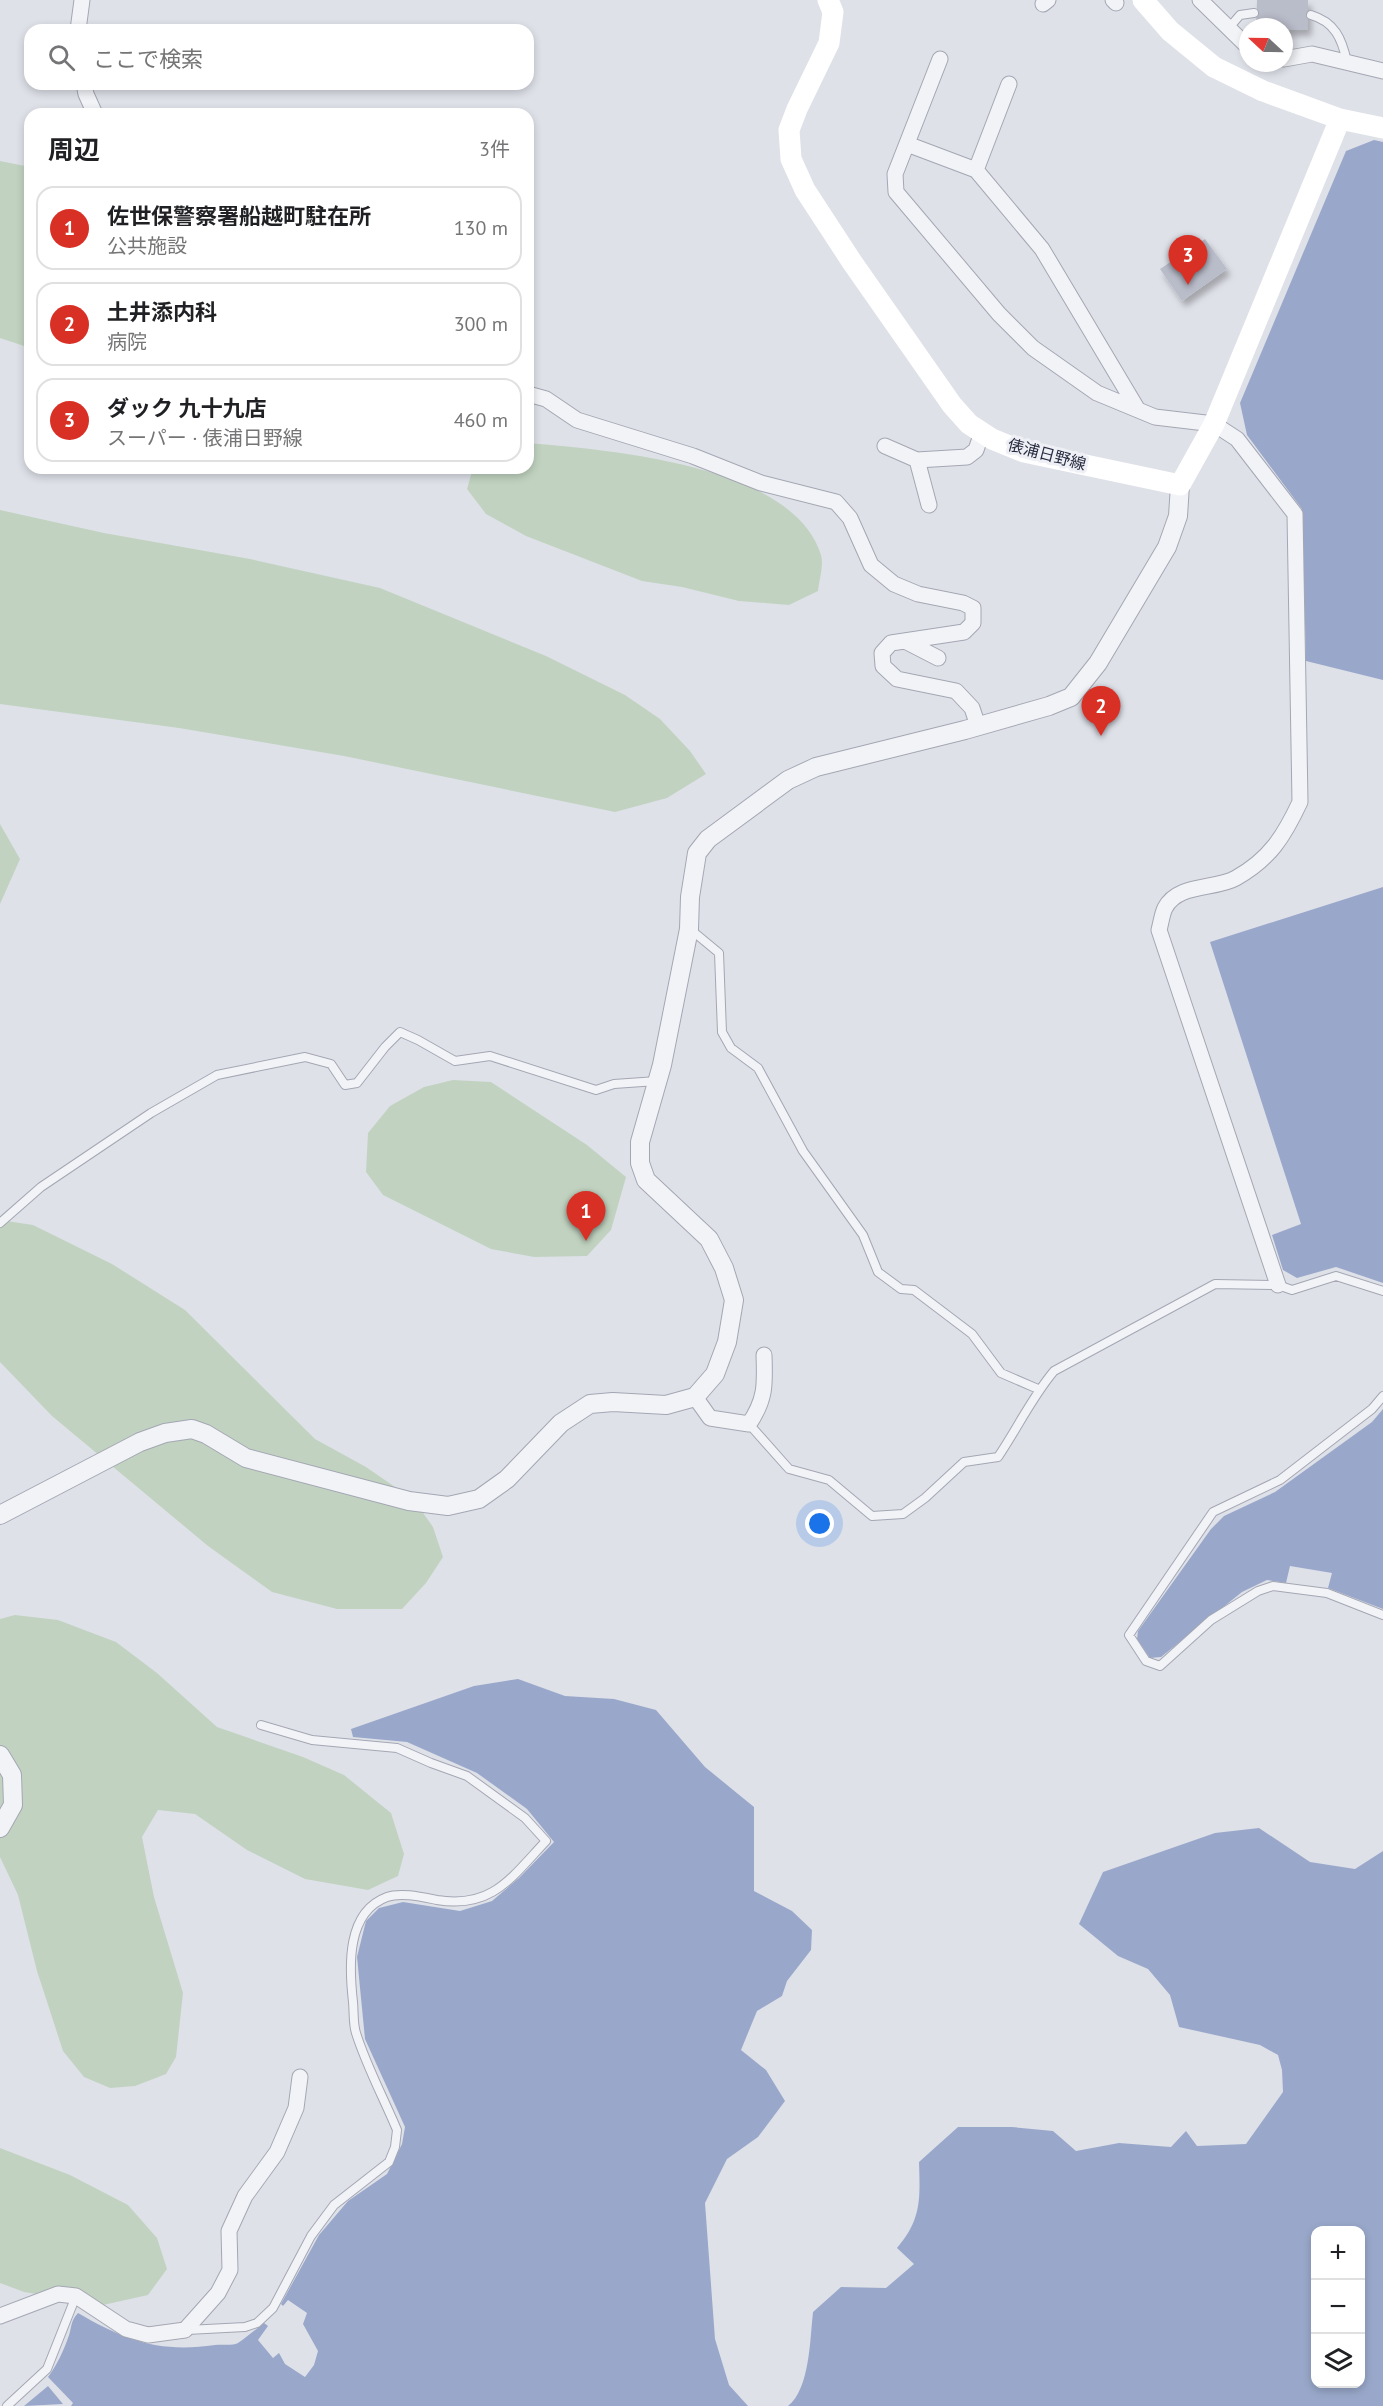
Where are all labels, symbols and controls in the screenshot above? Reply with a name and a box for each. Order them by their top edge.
north arrow [1239,18,1293,72]
search box [24,24,534,90]
icon: search [45,41,78,74]
text: ここで検索 [93,45,203,73]
text: 周辺 [48,133,100,166]
text: 3件 [479,136,510,162]
text: 佐世保警察署船越町駐在所 [107,202,371,230]
text: 1 [64,215,75,241]
text: 130 m [454,215,508,241]
text: 公共施設 [107,233,187,259]
pin: 3 [1168,236,1208,285]
text: 土井添内科 [107,298,217,326]
text: 2 [64,311,75,337]
text: 300 m [454,311,508,337]
text: 病院 [107,329,147,355]
text: ダック 九十九店 [107,394,267,422]
text: 3 [64,407,75,433]
text: 460 m [454,407,508,433]
text: スーパー · 俵浦日野線 [107,425,303,451]
street label: 俵浦日野線 [1006,434,1088,474]
pin: 2 [1082,686,1120,736]
pin: 1 [566,1192,606,1241]
your location [805,1509,834,1538]
map controls [1311,2226,1365,2388]
button: + [1311,2226,1365,2280]
button: − [1311,2280,1365,2334]
button: layers [1311,2334,1365,2388]

